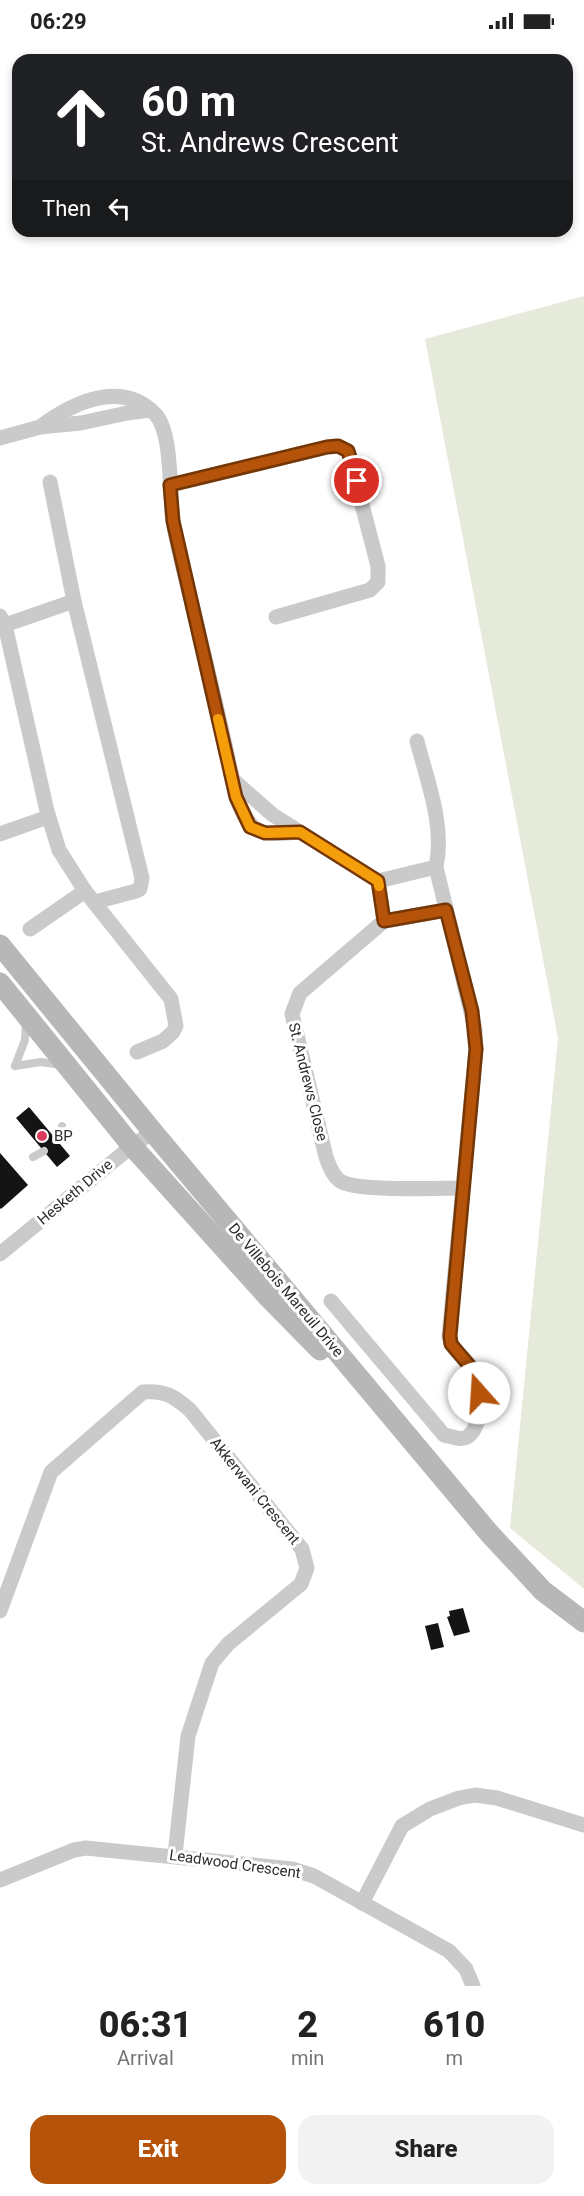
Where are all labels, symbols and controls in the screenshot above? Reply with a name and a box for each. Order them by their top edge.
text: 06:29 [30,9,87,34]
text: 60 m [141,77,236,126]
icon: ahead [42,78,120,156]
text: St. Andrews Crescent [141,127,399,159]
icon: left [103,192,136,225]
text: Then [42,196,91,221]
pin [331,455,382,506]
icon: arrive [340,464,373,497]
street label: St. Andrews Close [285,1021,331,1143]
place label: BP [54,1127,73,1145]
marker: BP [35,1129,49,1143]
street label: Hesketh Drive [34,1155,116,1229]
street label: De Villebois Mareuil Drive [225,1219,347,1361]
position arrow [447,1361,511,1425]
street label: Akkerwani Crescent [206,1434,304,1548]
street label: Leadwood Crescent [168,1846,302,1882]
text: 06:31 [99,2004,192,2046]
text: 2 [297,2004,318,2046]
text: 610 [423,2004,485,2046]
text: Arrival [117,2046,174,2070]
text: min [291,2046,324,2070]
text: m [445,2046,463,2070]
button: Exit [30,2115,286,2184]
button: Share [298,2115,554,2184]

